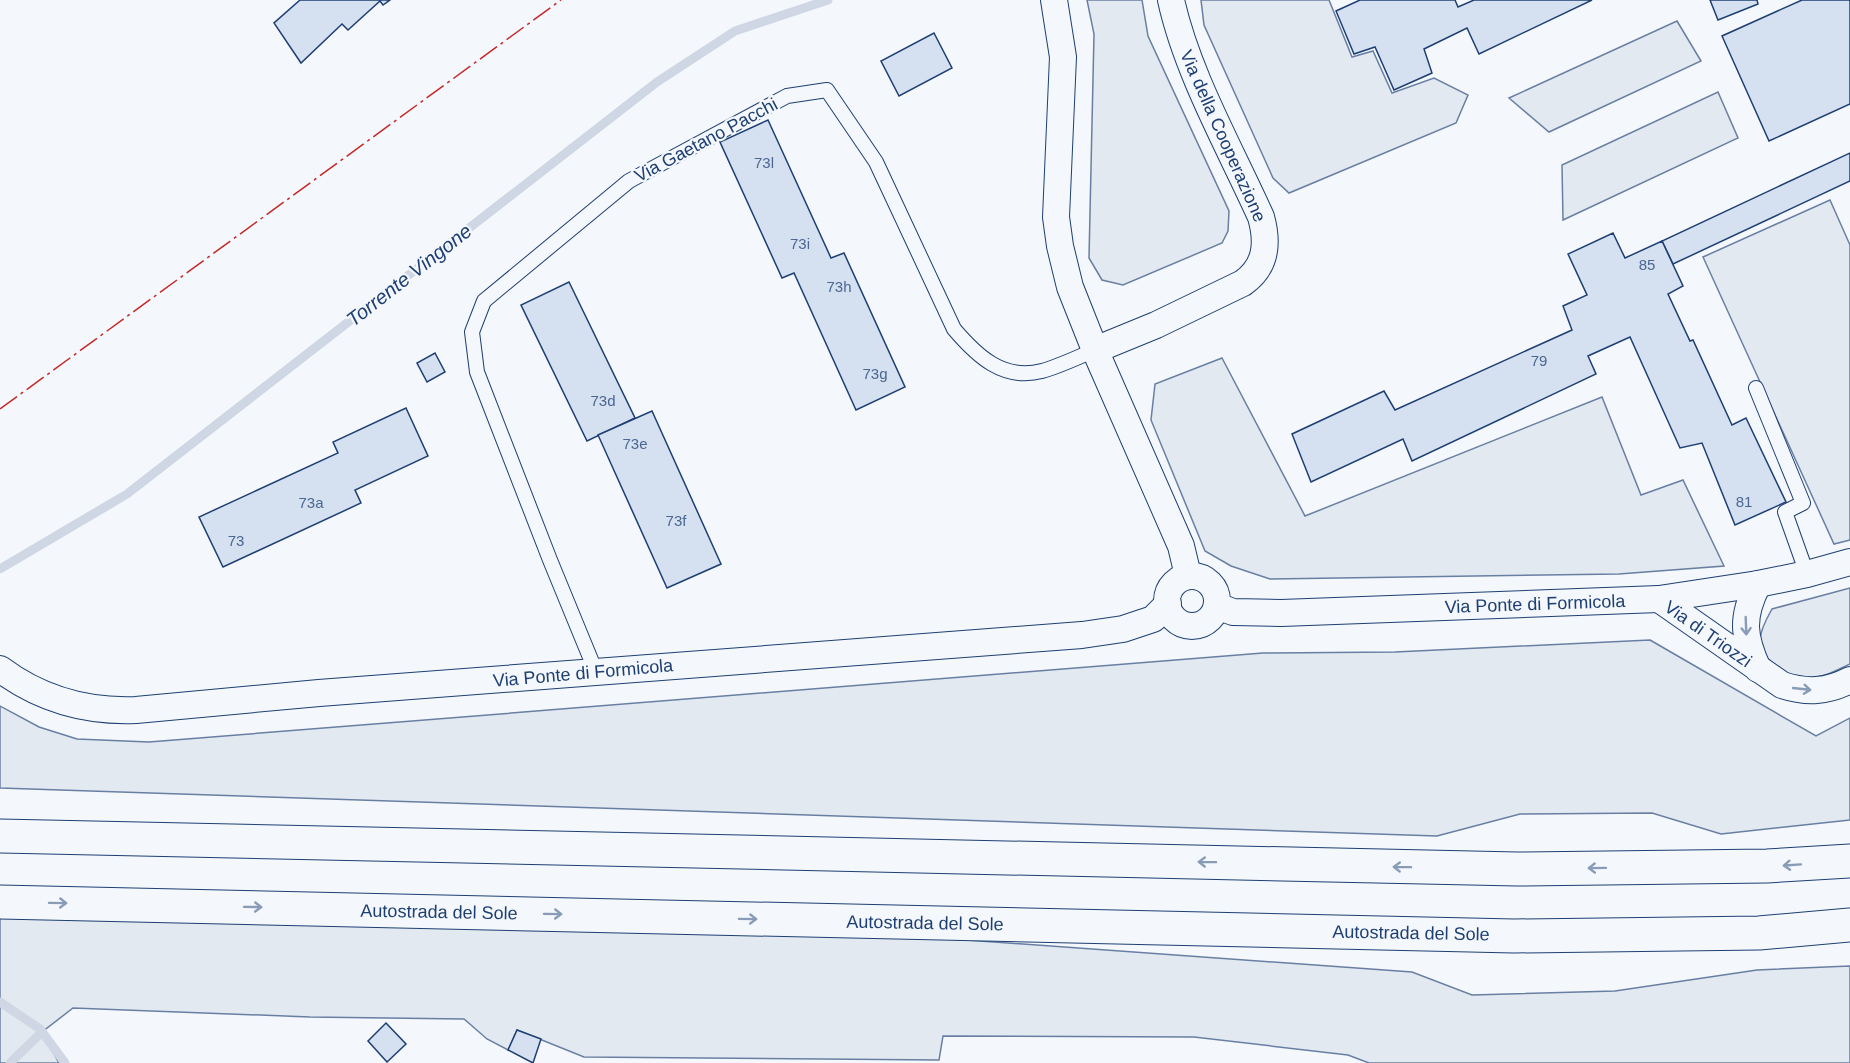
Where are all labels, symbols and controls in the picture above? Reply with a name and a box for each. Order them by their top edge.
street label: Via della Cooperazione [1176,47,1270,225]
street label: Via Gaetano Pacchi [631,94,781,186]
house number: 73l [754,154,774,171]
water label: Torrente Vingone [342,219,476,331]
house number: 73i [790,235,810,252]
house number: 85 [1639,256,1655,273]
house number: 73h [826,278,852,295]
house number: 79 [1531,352,1547,369]
house number: 73g [862,365,888,382]
house number: 73d [590,392,616,409]
house number: 73e [622,435,648,452]
house number: 81 [1736,493,1752,510]
house number: 73a [298,494,324,511]
house number: 73f [666,512,687,529]
house number: 73 [228,532,244,549]
street label: Via Ponte di Formicola [1444,591,1627,617]
street label: Via di Triozzi [1661,597,1755,671]
one-way arrow [1740,616,1752,636]
street label: Via Ponte di Formicola [492,655,675,691]
one-way arrow [1792,684,1812,695]
one-way arrow [1197,857,1217,868]
one-way arrow [1782,859,1802,870]
one-way arrow [1392,861,1412,873]
one-way arrow [1587,862,1607,874]
one-way arrow [48,897,68,909]
one-way arrow [243,901,263,913]
street label: Autostrada del Sole [360,901,518,923]
one-way arrow [543,909,563,920]
street label: Autostrada del Sole [846,912,1004,934]
one-way arrow [738,913,758,925]
street label: Autostrada del Sole [1332,922,1490,944]

